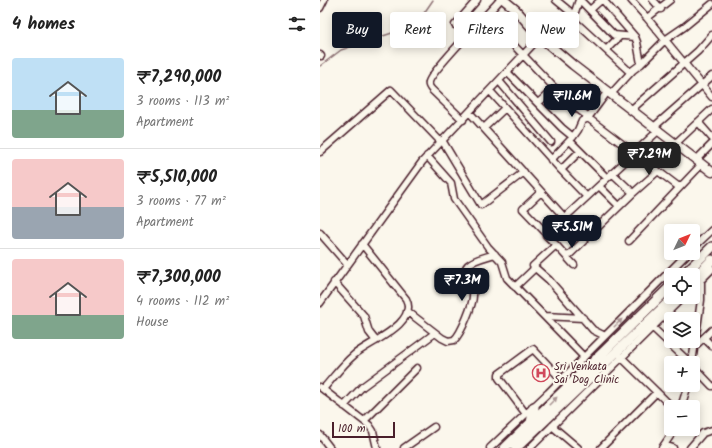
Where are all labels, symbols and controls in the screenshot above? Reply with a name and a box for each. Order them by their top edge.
text: 4 homes [12,11,75,38]
chip: Buy [332,12,382,48]
chip: Rent [390,12,446,48]
chip: Filters [454,12,518,48]
chip: New [526,12,579,48]
icon: filters [286,13,308,35]
text: ₹7,290,000 [136,64,221,91]
icon: home [44,74,92,122]
pin: ₹11.6M [539,84,605,118]
text: ₹11.6M [552,86,592,107]
text: 3 rooms · 113 m² [136,91,229,112]
text: Apartment [136,112,194,133]
pin: ₹7.29M [616,142,682,176]
text: ₹7.29M [627,144,671,165]
text: ₹5,510,000 [136,164,217,191]
icon: home [44,175,92,223]
text: 3 rooms · 77 m² [136,191,226,212]
text: Apartment [136,212,194,233]
pin: ₹5.51M [539,215,605,249]
text: ₹5.51M [551,217,593,238]
north arrow [664,224,700,260]
map controls [664,224,700,436]
text: ₹7,300,000 [136,264,221,291]
pin: ₹7.3M [434,268,490,302]
button: locate [664,268,700,304]
text: ₹7.3M [443,270,481,291]
icon: home [44,275,92,323]
text: 4 rooms · 112 m² [136,291,229,312]
text: House [136,312,168,333]
button: layers [664,312,700,348]
one-way arrow [613,318,623,328]
button: + [664,356,700,392]
place label: Sri Venkata Sai Dog Clinic [554,358,619,389]
hospital icon: Sri Venkata Sai Dog Clinic [531,363,551,383]
one-way arrow [548,396,558,406]
button: − [664,400,700,436]
scale bar [332,420,395,439]
text: 100 m [338,420,366,438]

